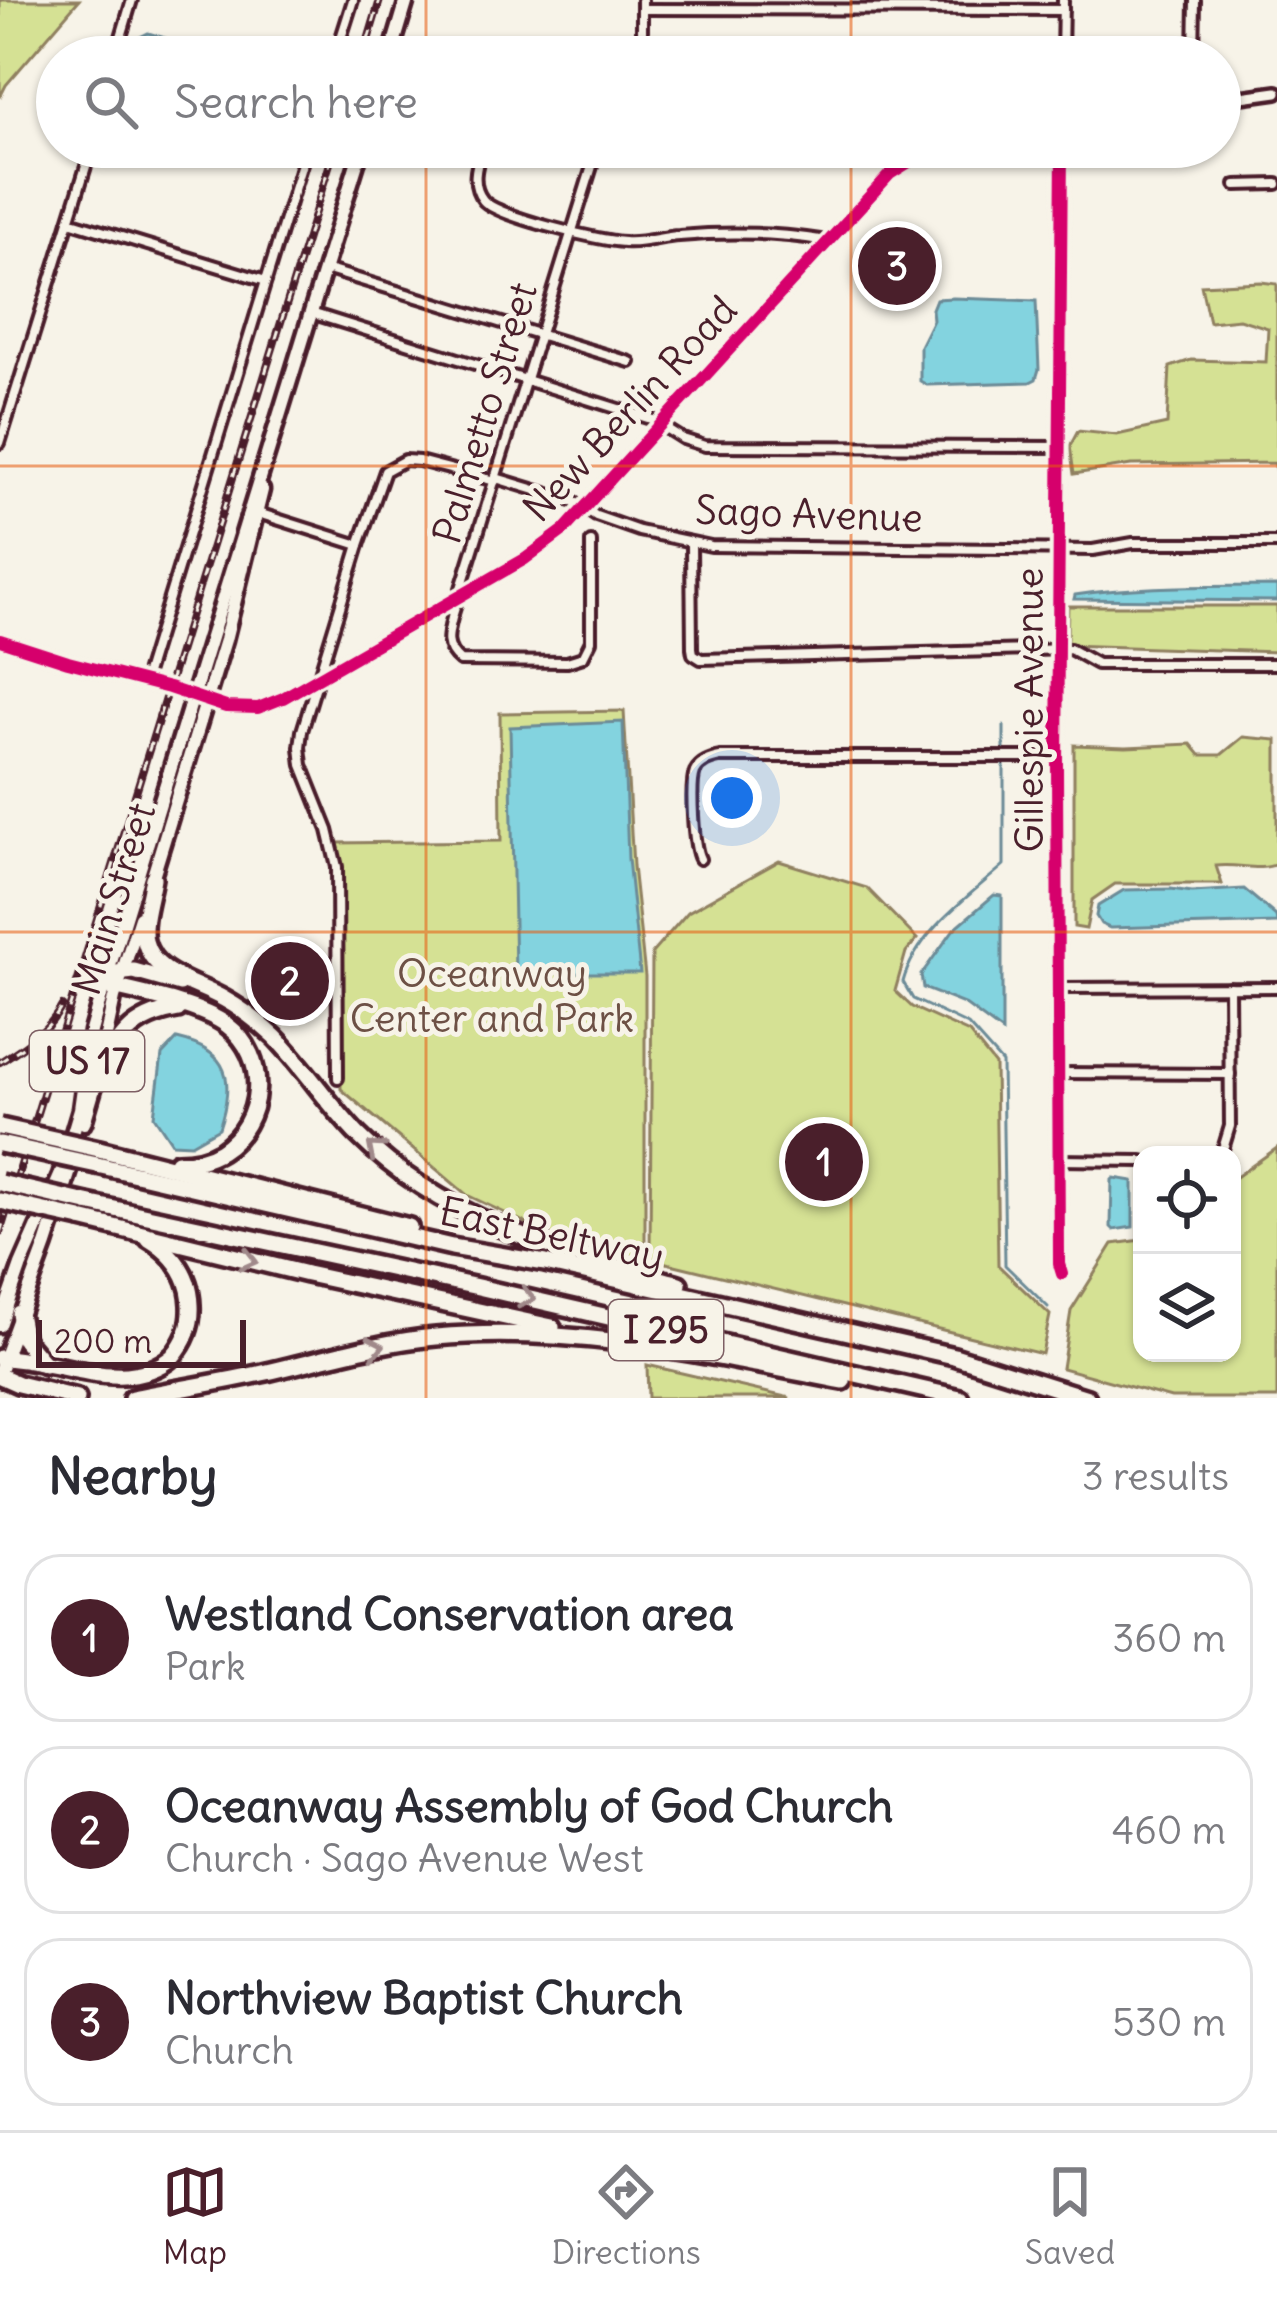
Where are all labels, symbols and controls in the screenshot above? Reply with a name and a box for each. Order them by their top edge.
search box [36,36,1241,168]
icon: search [78,69,144,135]
text: Search here [174,74,418,130]
pin: 3 [858,221,936,311]
street label: Palmetto Street [422,277,548,549]
street label: New Berlin Road [513,286,747,532]
street label: Sago Avenue [694,486,924,542]
street label: Gillespie Avenue [1005,567,1054,853]
your location [702,768,762,828]
street label: Main Street [62,797,166,1001]
pin: 2 [251,936,329,1026]
park label: Oceanway Center and Park [350,949,634,1043]
road number: US 17 [30,1031,144,1091]
pin: 1 [785,1117,863,1207]
one-way arrow [367,1142,389,1164]
map controls [1133,1146,1241,1362]
button: locate [1133,1146,1241,1254]
street label: East Beltway [435,1186,669,1282]
one-way arrow [238,1246,259,1271]
button: layers [1133,1254,1241,1362]
one-way arrow [516,1284,536,1309]
road number: I 295 [609,1300,723,1360]
scale bar [36,1314,246,1367]
text: 200 m [54,1320,152,1362]
one-way arrow [366,1335,386,1361]
text: Nearby [48,1444,217,1508]
text: 3 results [1082,1452,1229,1501]
text: Westland Conservation area [165,1586,734,1642]
text: 1 [82,1614,98,1663]
text: 360 m [1112,1614,1226,1663]
text: Park [165,1642,246,1691]
text: Oceanway Assembly of God Church [165,1778,893,1834]
text: 2 [79,1806,101,1855]
text: 460 m [1112,1806,1226,1855]
text: Church · Sago Avenue West [165,1834,644,1883]
text: Northview Baptist Church [165,1970,683,2026]
text: 3 [79,1998,101,2047]
text: 530 m [1112,1998,1226,2047]
text: Church [165,2026,294,2075]
tab: Map [162,2159,228,2273]
tab: Directions [552,2159,701,2273]
tab: Saved [1025,2159,1115,2273]

